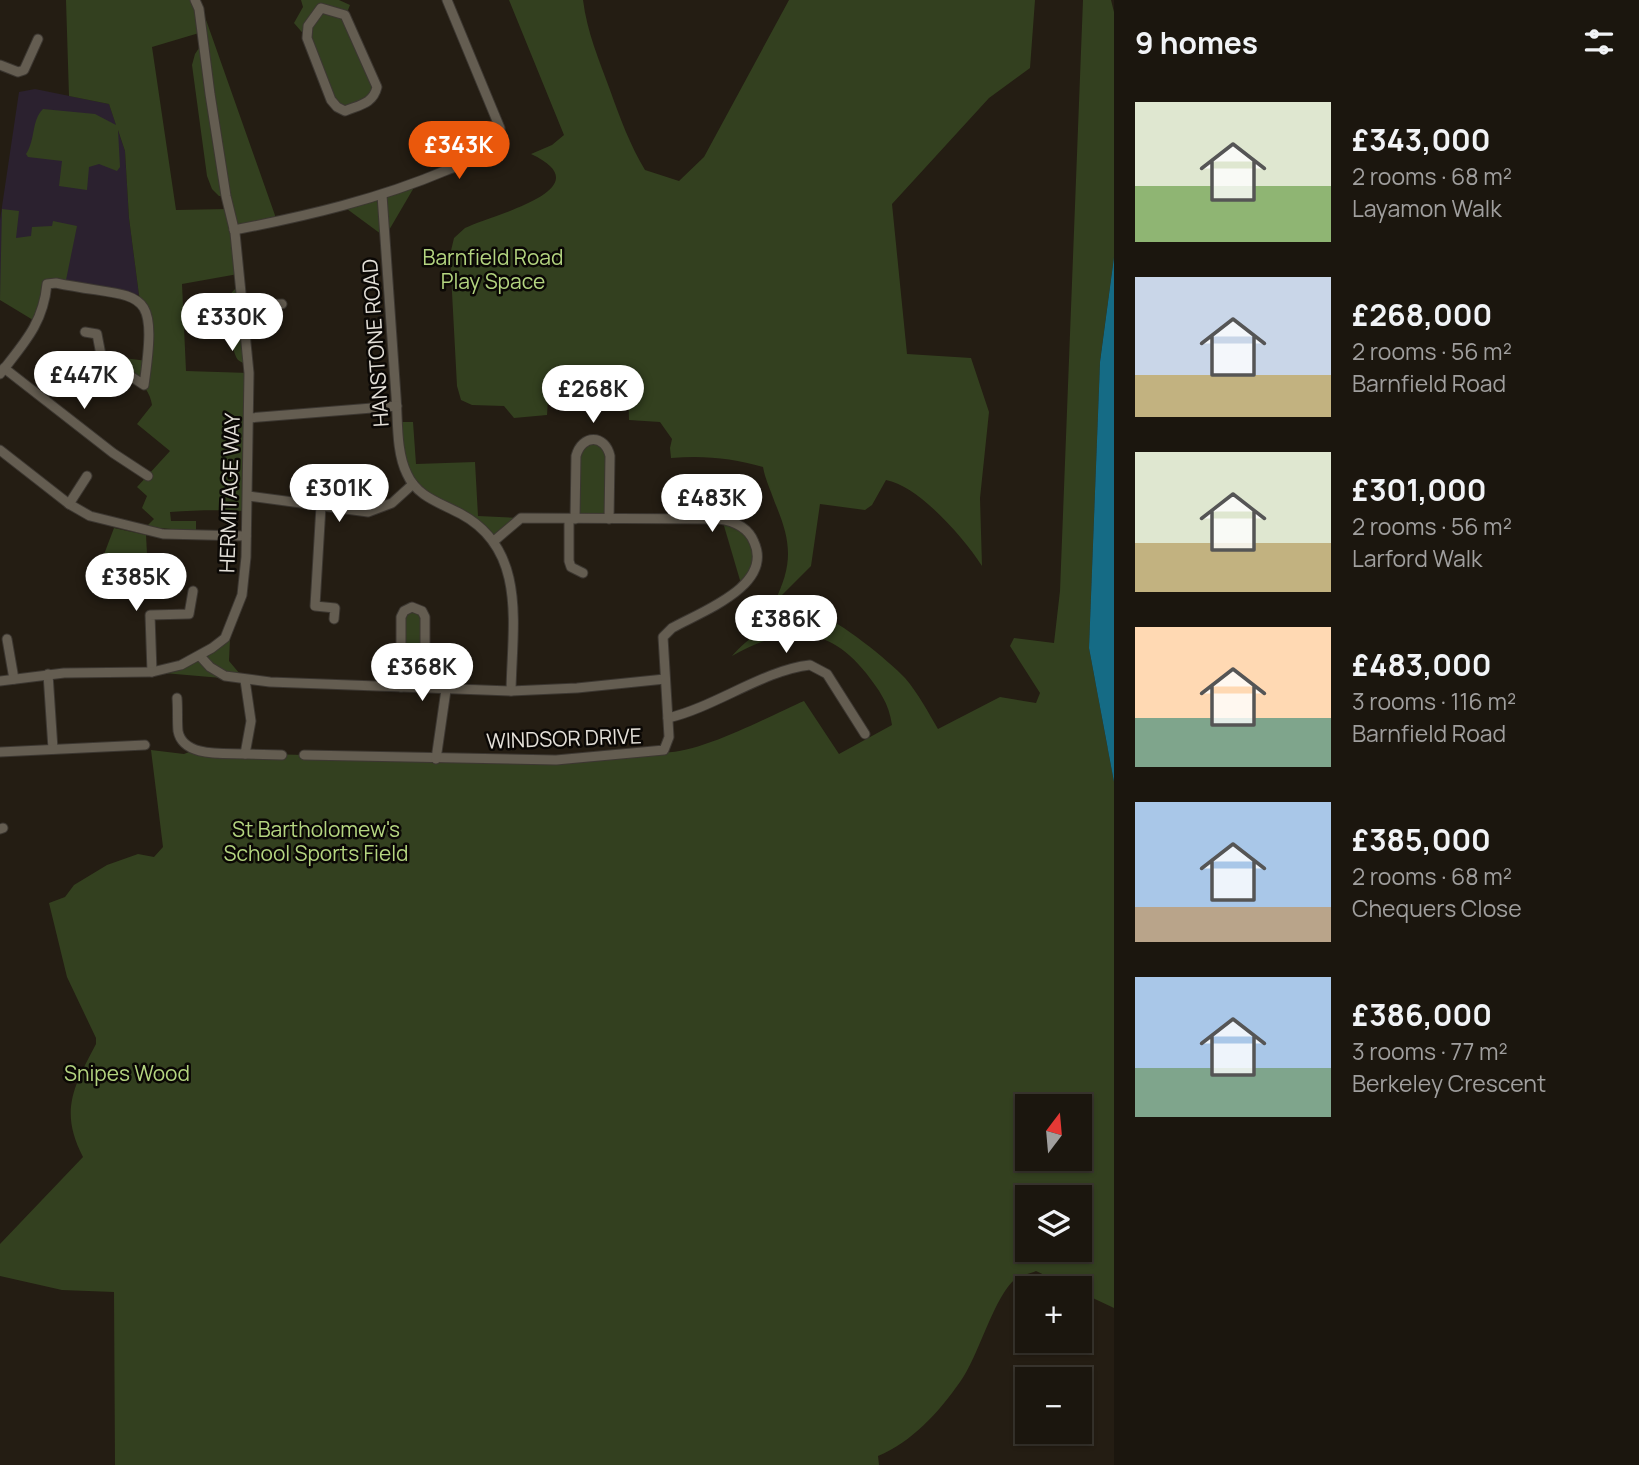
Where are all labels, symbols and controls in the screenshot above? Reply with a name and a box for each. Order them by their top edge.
text: 9 homes [1135,22,1258,63]
icon: filters [1580,23,1618,61]
text: £343,000 [1352,119,1491,160]
pin: £343K [410,122,508,181]
text: £343K [425,128,493,160]
icon: home [1191,130,1275,214]
text: 2 rooms · 68 m² [1352,160,1512,192]
text: Layamon Walk [1352,192,1502,224]
park label: Barnfield Road Play Space [423,243,563,295]
street label: HANSTONE ROAD [355,258,395,428]
pin: £330K [183,294,281,353]
text: £268,000 [1352,294,1492,335]
text: £330K [197,300,267,332]
icon: home [1191,305,1275,389]
text: 2 rooms · 56 m² [1352,335,1512,367]
pin: £447K [35,352,133,411]
text: £447K [50,358,118,390]
pin: £268K [544,366,642,425]
text: Barnfield Road [1352,367,1506,399]
text: £268K [558,372,628,404]
street label: HERMITAGE WAY [212,412,246,573]
pin: £301K [290,464,388,524]
text: £301,000 [1352,469,1487,510]
text: £301K [306,471,372,503]
pin: £483K [663,475,761,534]
icon: home [1191,480,1275,564]
text: £483K [677,481,747,513]
text: 2 rooms · 56 m² [1352,510,1512,542]
text: Larford Walk [1352,542,1482,574]
pin: £385K [87,554,185,613]
text: £385K [102,560,170,592]
pin: £386K [737,596,835,655]
text: £386K [751,602,821,634]
pin: £368K [373,644,471,703]
text: £483,000 [1352,644,1492,685]
text: £368K [387,650,457,682]
icon: home [1191,655,1275,739]
text: 3 rooms · 116 m² [1352,685,1516,717]
text: Barnfield Road [1352,717,1506,749]
street label: WINDSOR DRIVE [486,721,642,755]
park label: St Bartholomew's School Sports Field [223,815,409,867]
text: £385,000 [1352,819,1491,860]
icon: home [1191,830,1275,914]
text: 2 rooms · 68 m² [1352,860,1512,892]
text: Chequers Close [1352,892,1522,924]
text: £386,000 [1352,994,1492,1035]
icon: home [1191,1005,1275,1089]
text: 3 rooms · 77 m² [1352,1035,1508,1067]
park label: Snipes Wood [64,1059,190,1087]
text: Berkeley Crescent [1352,1067,1546,1099]
north arrow [1015,1094,1092,1171]
map controls [1015,1094,1092,1444]
button: layers [1015,1185,1092,1262]
button: + [1015,1276,1092,1353]
button: − [1015,1367,1092,1444]

